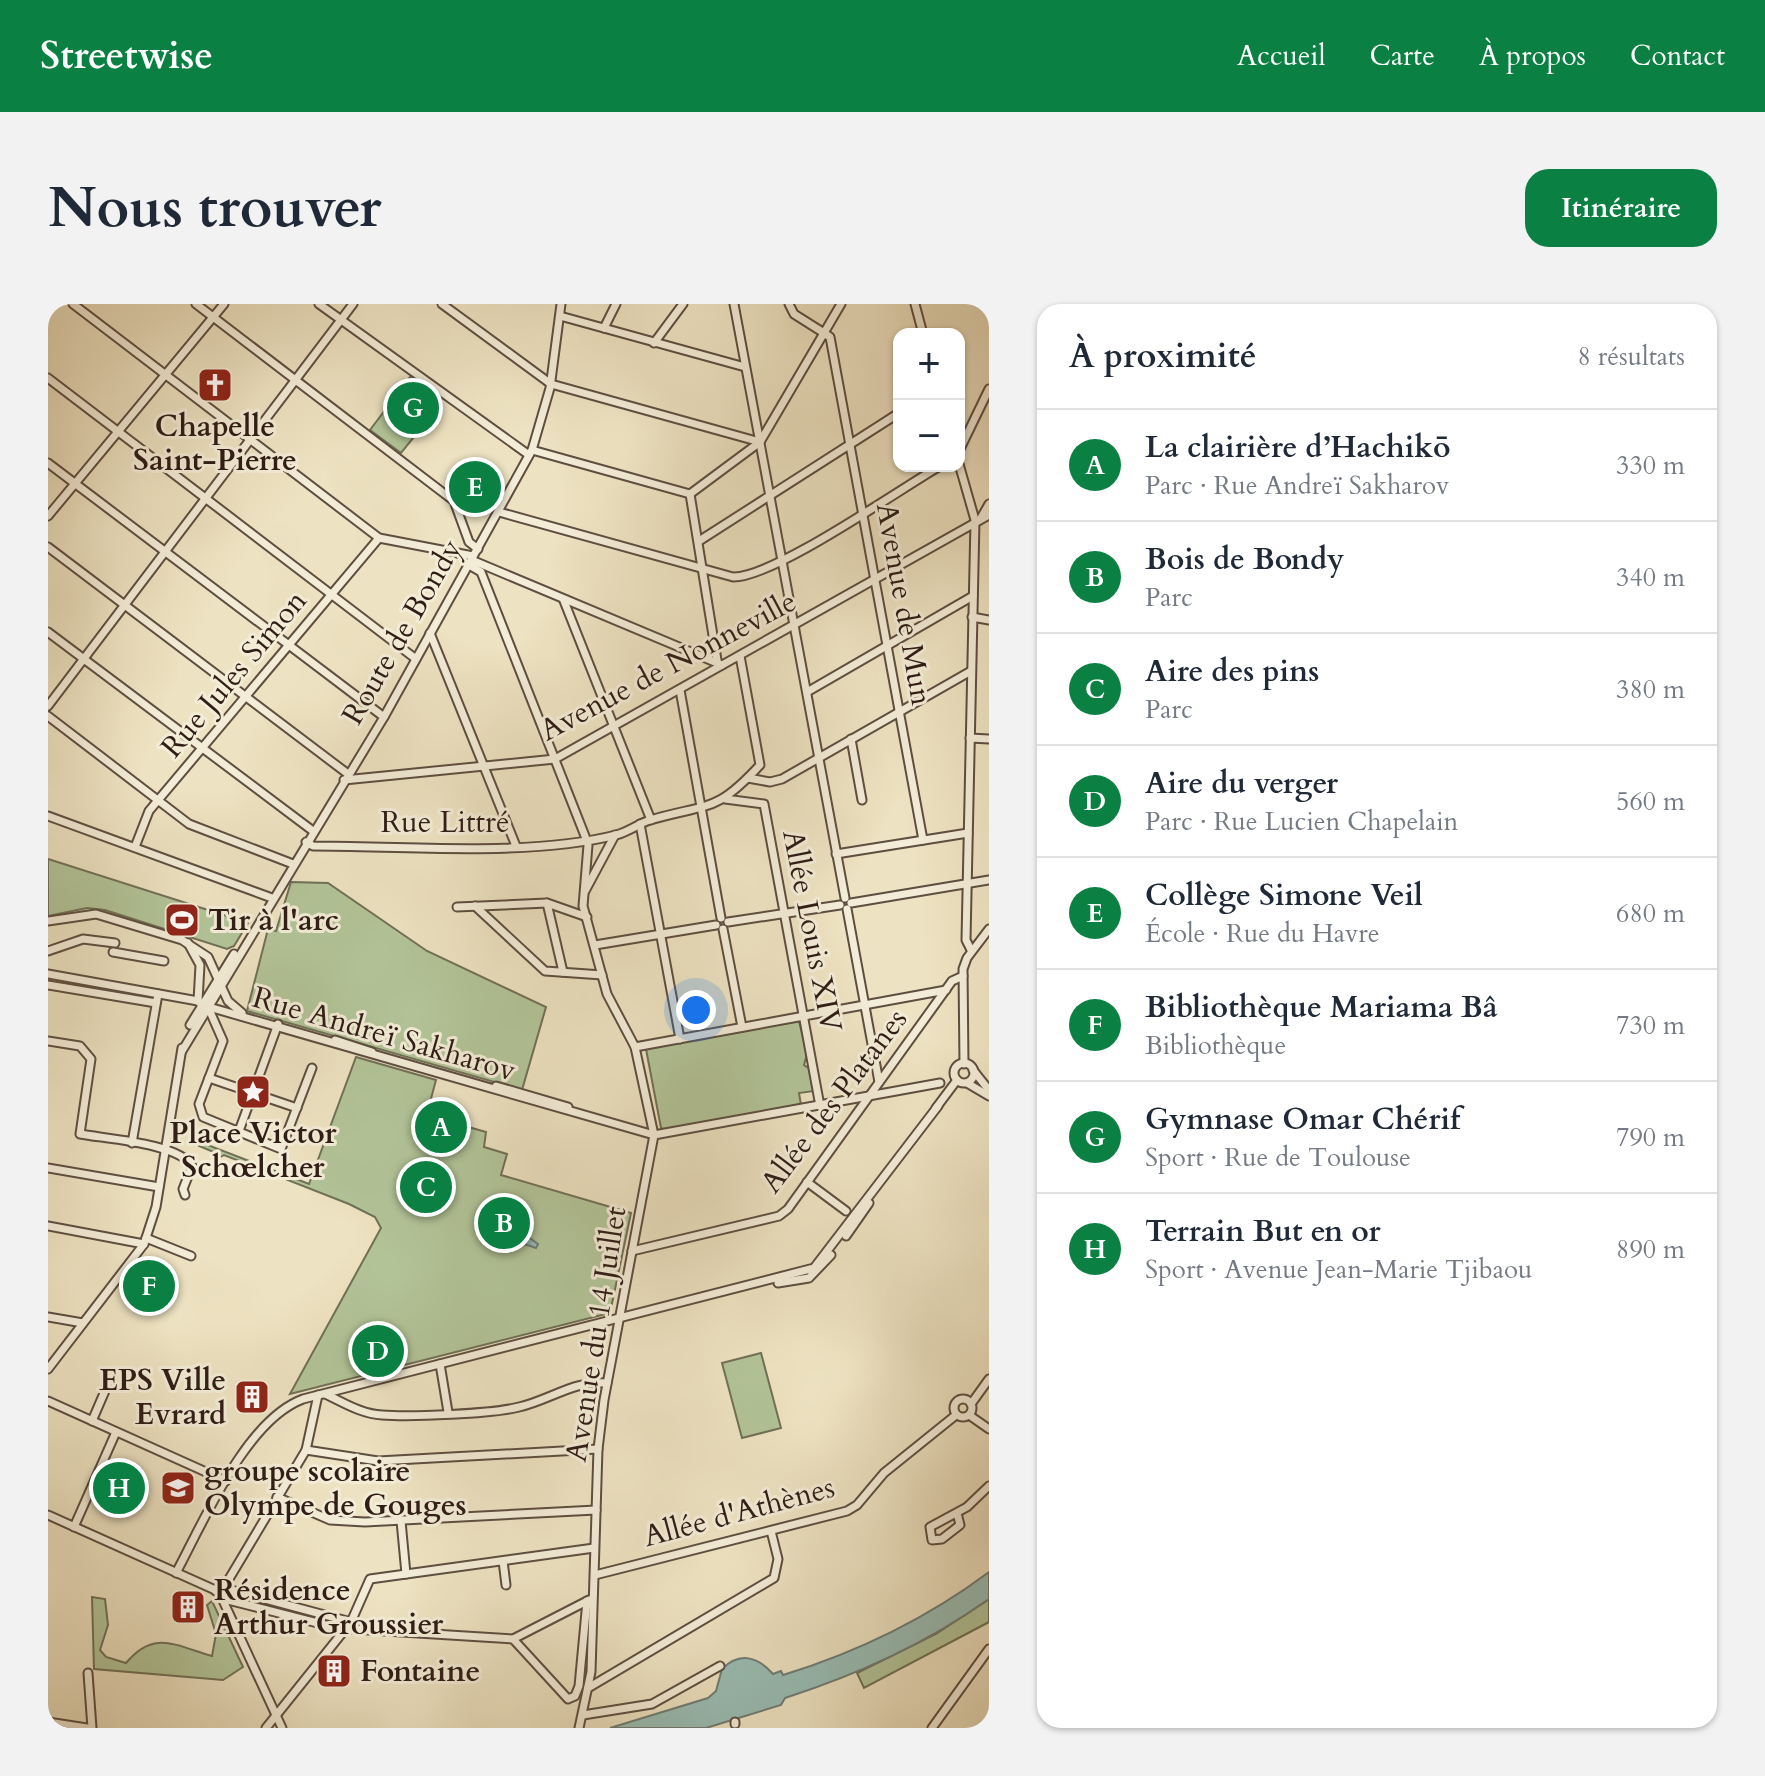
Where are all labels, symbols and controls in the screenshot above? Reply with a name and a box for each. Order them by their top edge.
text: Streetwise [40,30,213,82]
text: Accueil [1237,37,1326,75]
text: Carte [1370,37,1435,75]
text: À propos [1479,37,1586,75]
text: Contact [1630,37,1725,75]
button: Itinéraire [1525,169,1717,247]
text: Nous trouver [48,171,381,246]
map controls [893,328,965,472]
button: + [893,328,965,400]
text: À proximité [1069,333,1256,379]
text: 8 résultats [1577,339,1685,374]
church icon: Chapelle Saint-Pierre [196,366,234,404]
pin: G [387,378,439,438]
button: − [893,400,965,472]
place label: Chapelle Saint-Pierre [133,406,297,481]
text: La clairière d’Hachikō [1145,427,1450,468]
text: A [1085,448,1105,483]
text: 330 m [1616,448,1685,483]
pin: E [449,457,501,517]
text: Parc · Rue Andreï Sakharov [1145,468,1449,503]
street label: Avenue de Mun [866,500,942,708]
street label: Route de Bondy [332,532,472,732]
text: Bois de Bondy [1145,539,1344,580]
text: B [1086,560,1104,595]
text: 340 m [1616,560,1685,595]
text: Parc [1145,580,1193,615]
street label: Avenue de Nonneville [533,581,803,751]
street label: Rue Jules Simon [152,582,316,766]
text: Aire des pins [1145,651,1319,692]
text: C [1085,672,1105,707]
text: 380 m [1616,672,1685,707]
text: Parc [1145,692,1193,727]
text: Aire du verger [1145,763,1338,804]
text: D [1084,784,1106,819]
text: 560 m [1616,784,1685,819]
street label: Rue Littré [380,802,510,843]
text: Parc · Rue Lucien Chapelain [1145,804,1458,839]
street label: Allée Louis XIV [772,826,852,1036]
text: Collège Simone Veil [1145,875,1423,916]
text: E [1087,896,1103,931]
text: 680 m [1616,896,1685,931]
place label: Tir à l'arc [208,900,339,941]
sports icon: Tir à l'arc [163,901,201,939]
text: École · Rue du Havre [1145,916,1380,951]
street label: Rue Andreï Sakharov [248,977,521,1091]
text: Bibliothèque Mariama Bâ [1145,987,1498,1028]
your location [676,990,716,1030]
street label: Allée des Platanes [751,1000,917,1202]
text: F [1087,1008,1103,1043]
text: 730 m [1616,1008,1685,1043]
text: Bibliothèque [1145,1028,1286,1063]
place icon: Place Victor Schœlcher [234,1073,272,1111]
pin: A [415,1097,467,1157]
text: Gymnase Omar Chérif [1145,1099,1460,1140]
place label: Place Victor Schœlcher [170,1113,337,1188]
text: G [1084,1120,1106,1155]
text: 790 m [1616,1120,1685,1155]
text: Sport · Rue de Toulouse [1145,1140,1411,1175]
pin: C [400,1157,452,1217]
pin: B [478,1193,530,1253]
street label: Avenue du 14 Juillet [556,1203,637,1465]
text: Terrain But en or [1145,1211,1381,1252]
text: H [1084,1232,1106,1267]
text: 890 m [1616,1232,1685,1267]
text: Sport · Avenue Jean-Marie Tjibaou [1145,1252,1532,1287]
pin: F [123,1256,175,1316]
pin: D [352,1321,404,1381]
place label: EPS Ville Evrard [99,1360,226,1435]
building icon: EPS Ville Evrard [233,1378,271,1416]
place label: groupe scolaire Olympe de Gouges [204,1451,467,1526]
pin: H [93,1458,145,1518]
street label: Allée d'Athènes [639,1467,839,1557]
school or university icon: groupe scolaire Olympe de Gouges [159,1469,197,1507]
place label: Résidence Arthur Groussier [214,1570,444,1645]
building icon: Résidence Arthur Groussier [169,1588,207,1626]
place label: Fontaine [360,1651,480,1692]
building icon: Fontaine [315,1652,353,1690]

